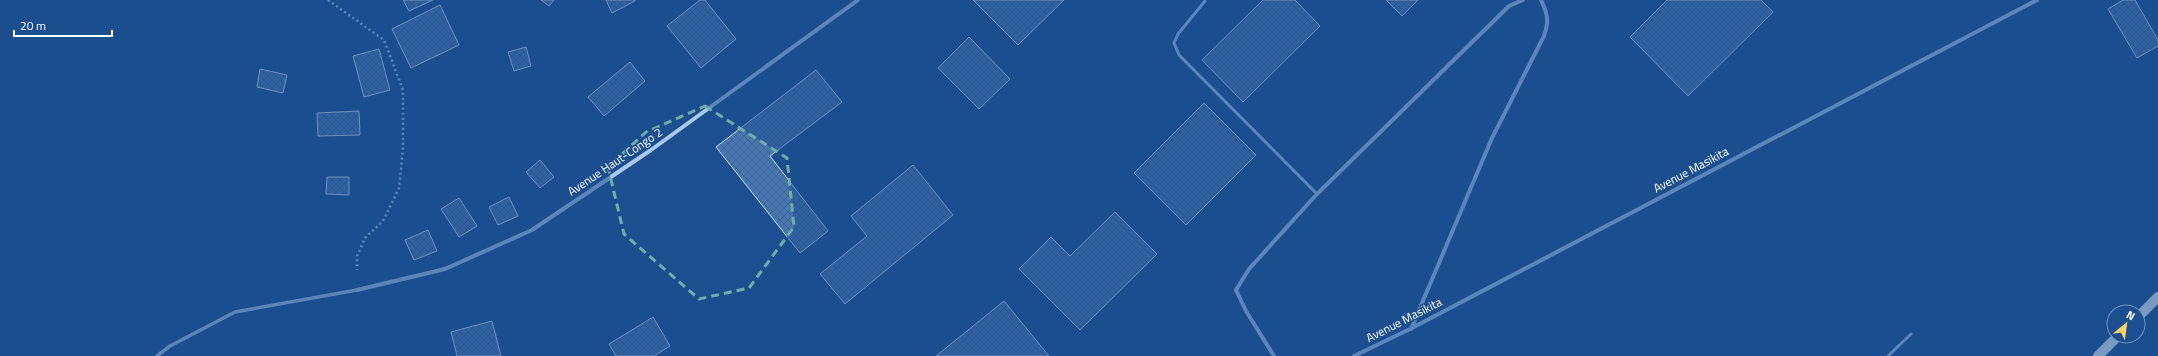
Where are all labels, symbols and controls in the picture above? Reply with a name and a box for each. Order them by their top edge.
scale bar [14,12,112,38]
text: 20 m [20,16,46,35]
street label: Avenue Haut-Congo 2 [563,123,666,200]
street label: Avenue Masikita [1650,142,1732,197]
street label: Avenue Masikita [1362,292,1445,347]
north arrow [2106,304,2146,344]
text: N [2124,306,2138,324]

